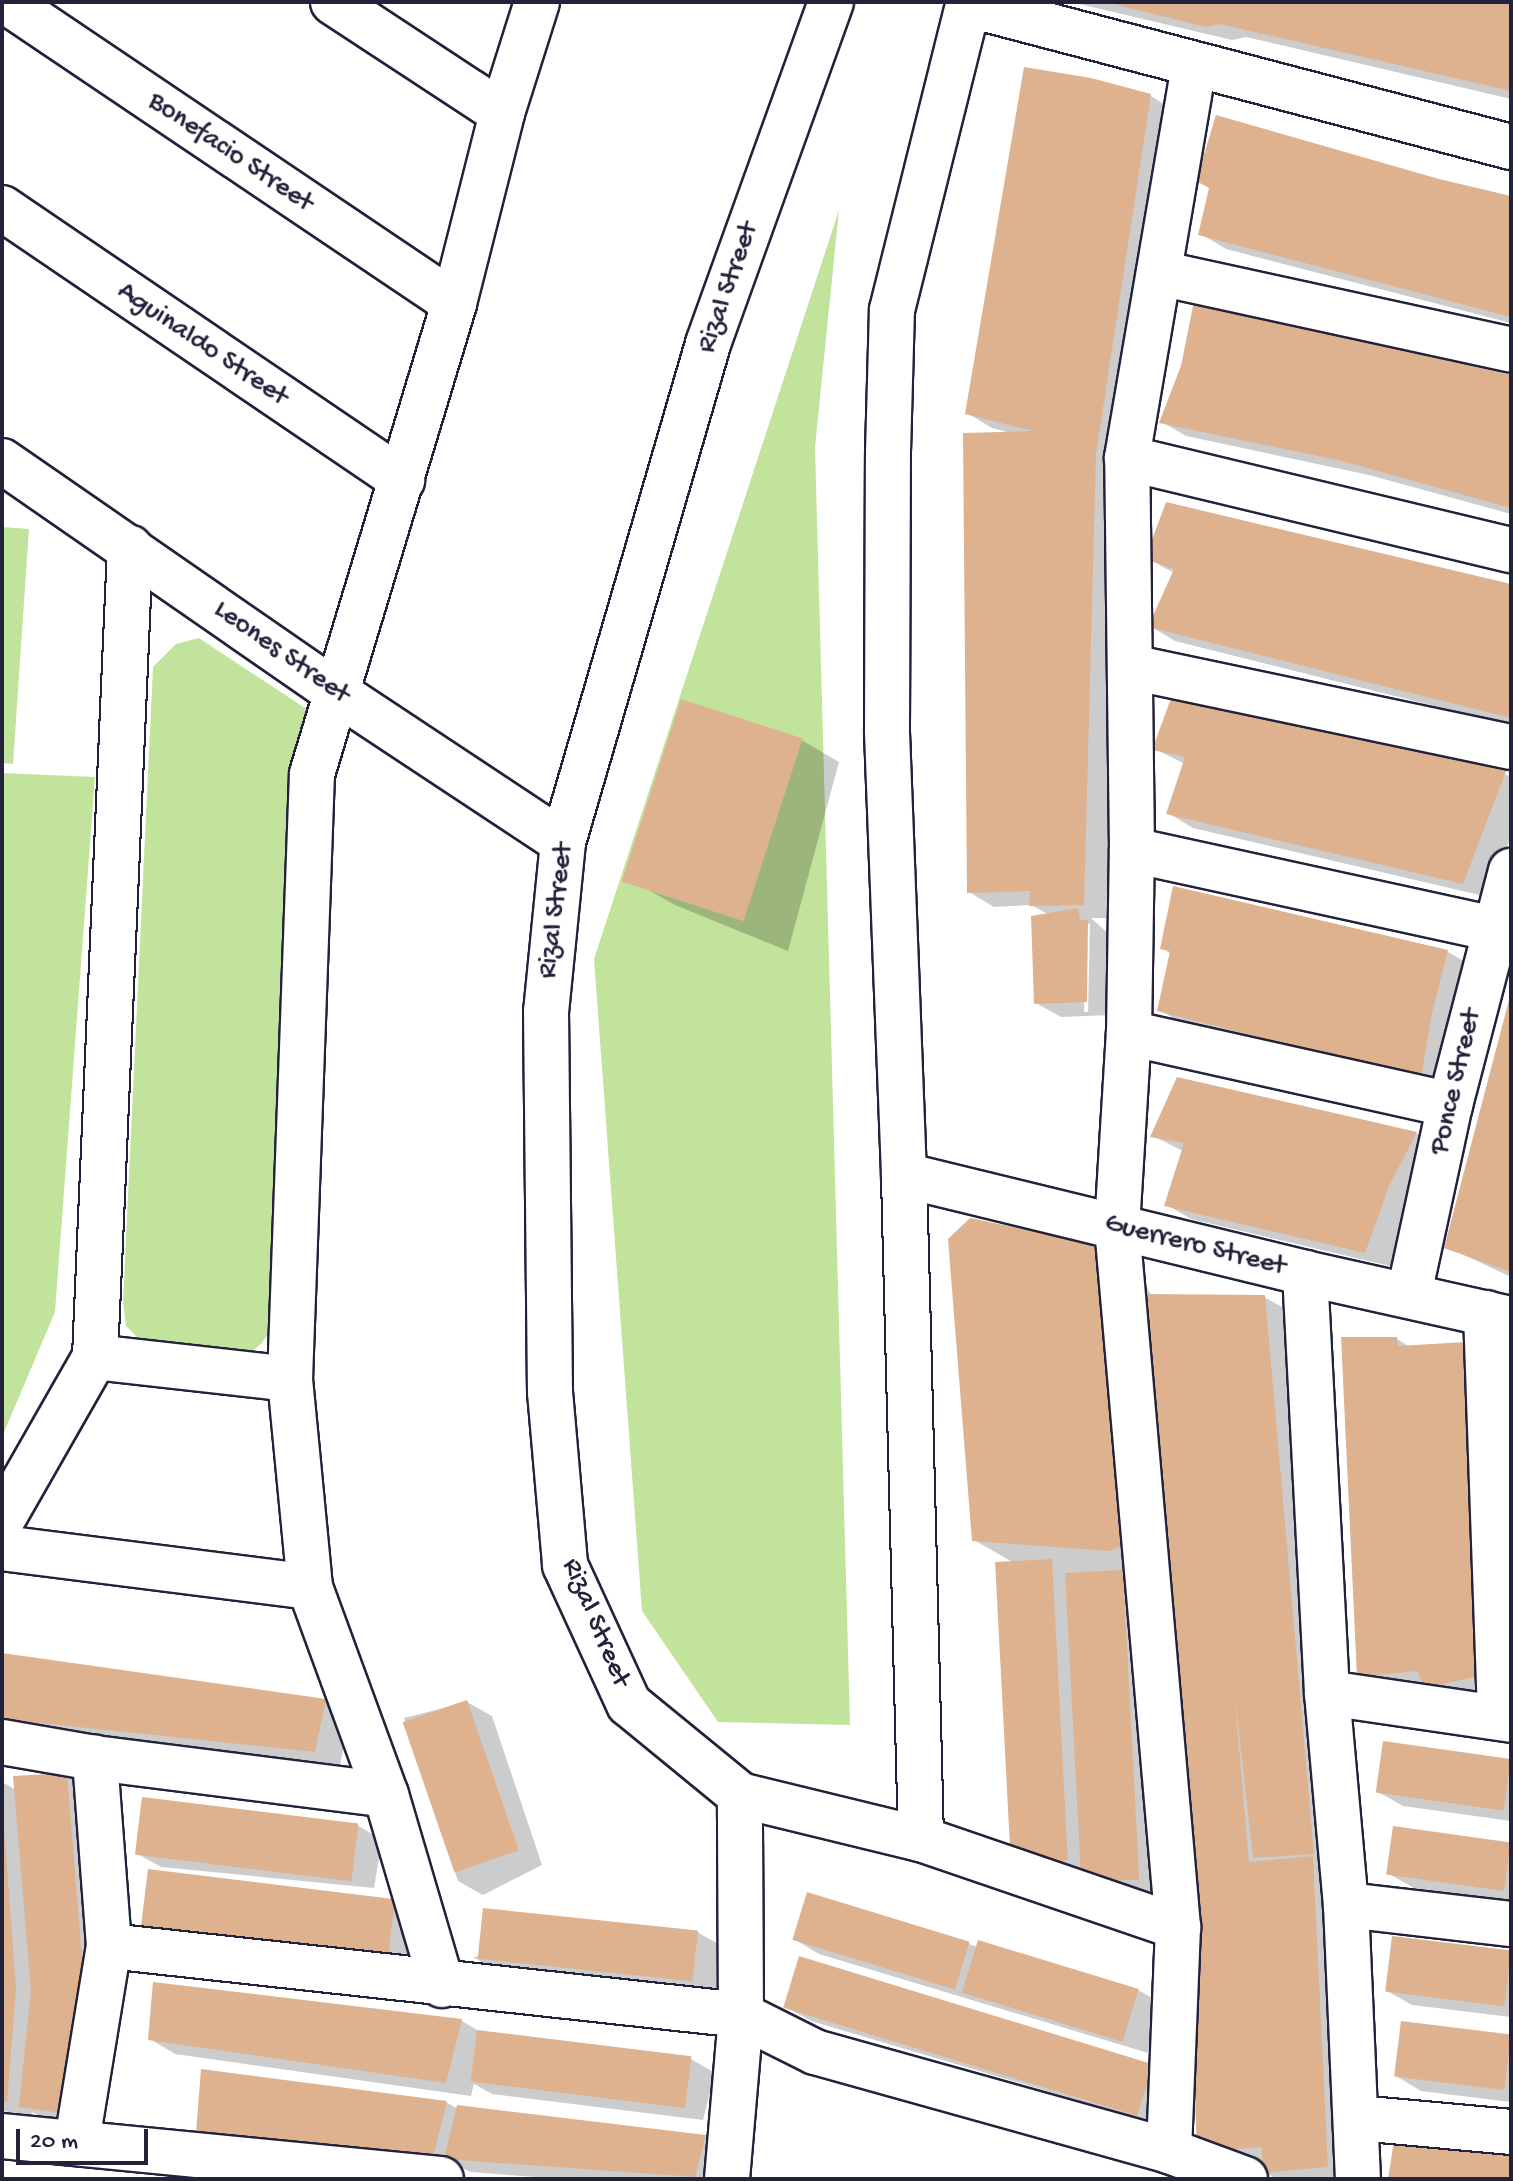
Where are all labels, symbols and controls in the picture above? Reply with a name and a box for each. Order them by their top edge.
street label: Bonefacio Street [141,85,319,221]
street label: Rizal Street [691,218,767,358]
street label: Aguinaldo Street [110,275,294,415]
street label: Leones Street [206,594,356,712]
street label: Rizal Street [532,841,582,981]
street label: Ponce Street [1424,1006,1490,1158]
street label: Guerrero Street [1101,1207,1289,1285]
street label: Rizal Street [553,1554,637,1692]
scale bar [20,2113,152,2163]
text: 20 m [30,2128,78,2157]

